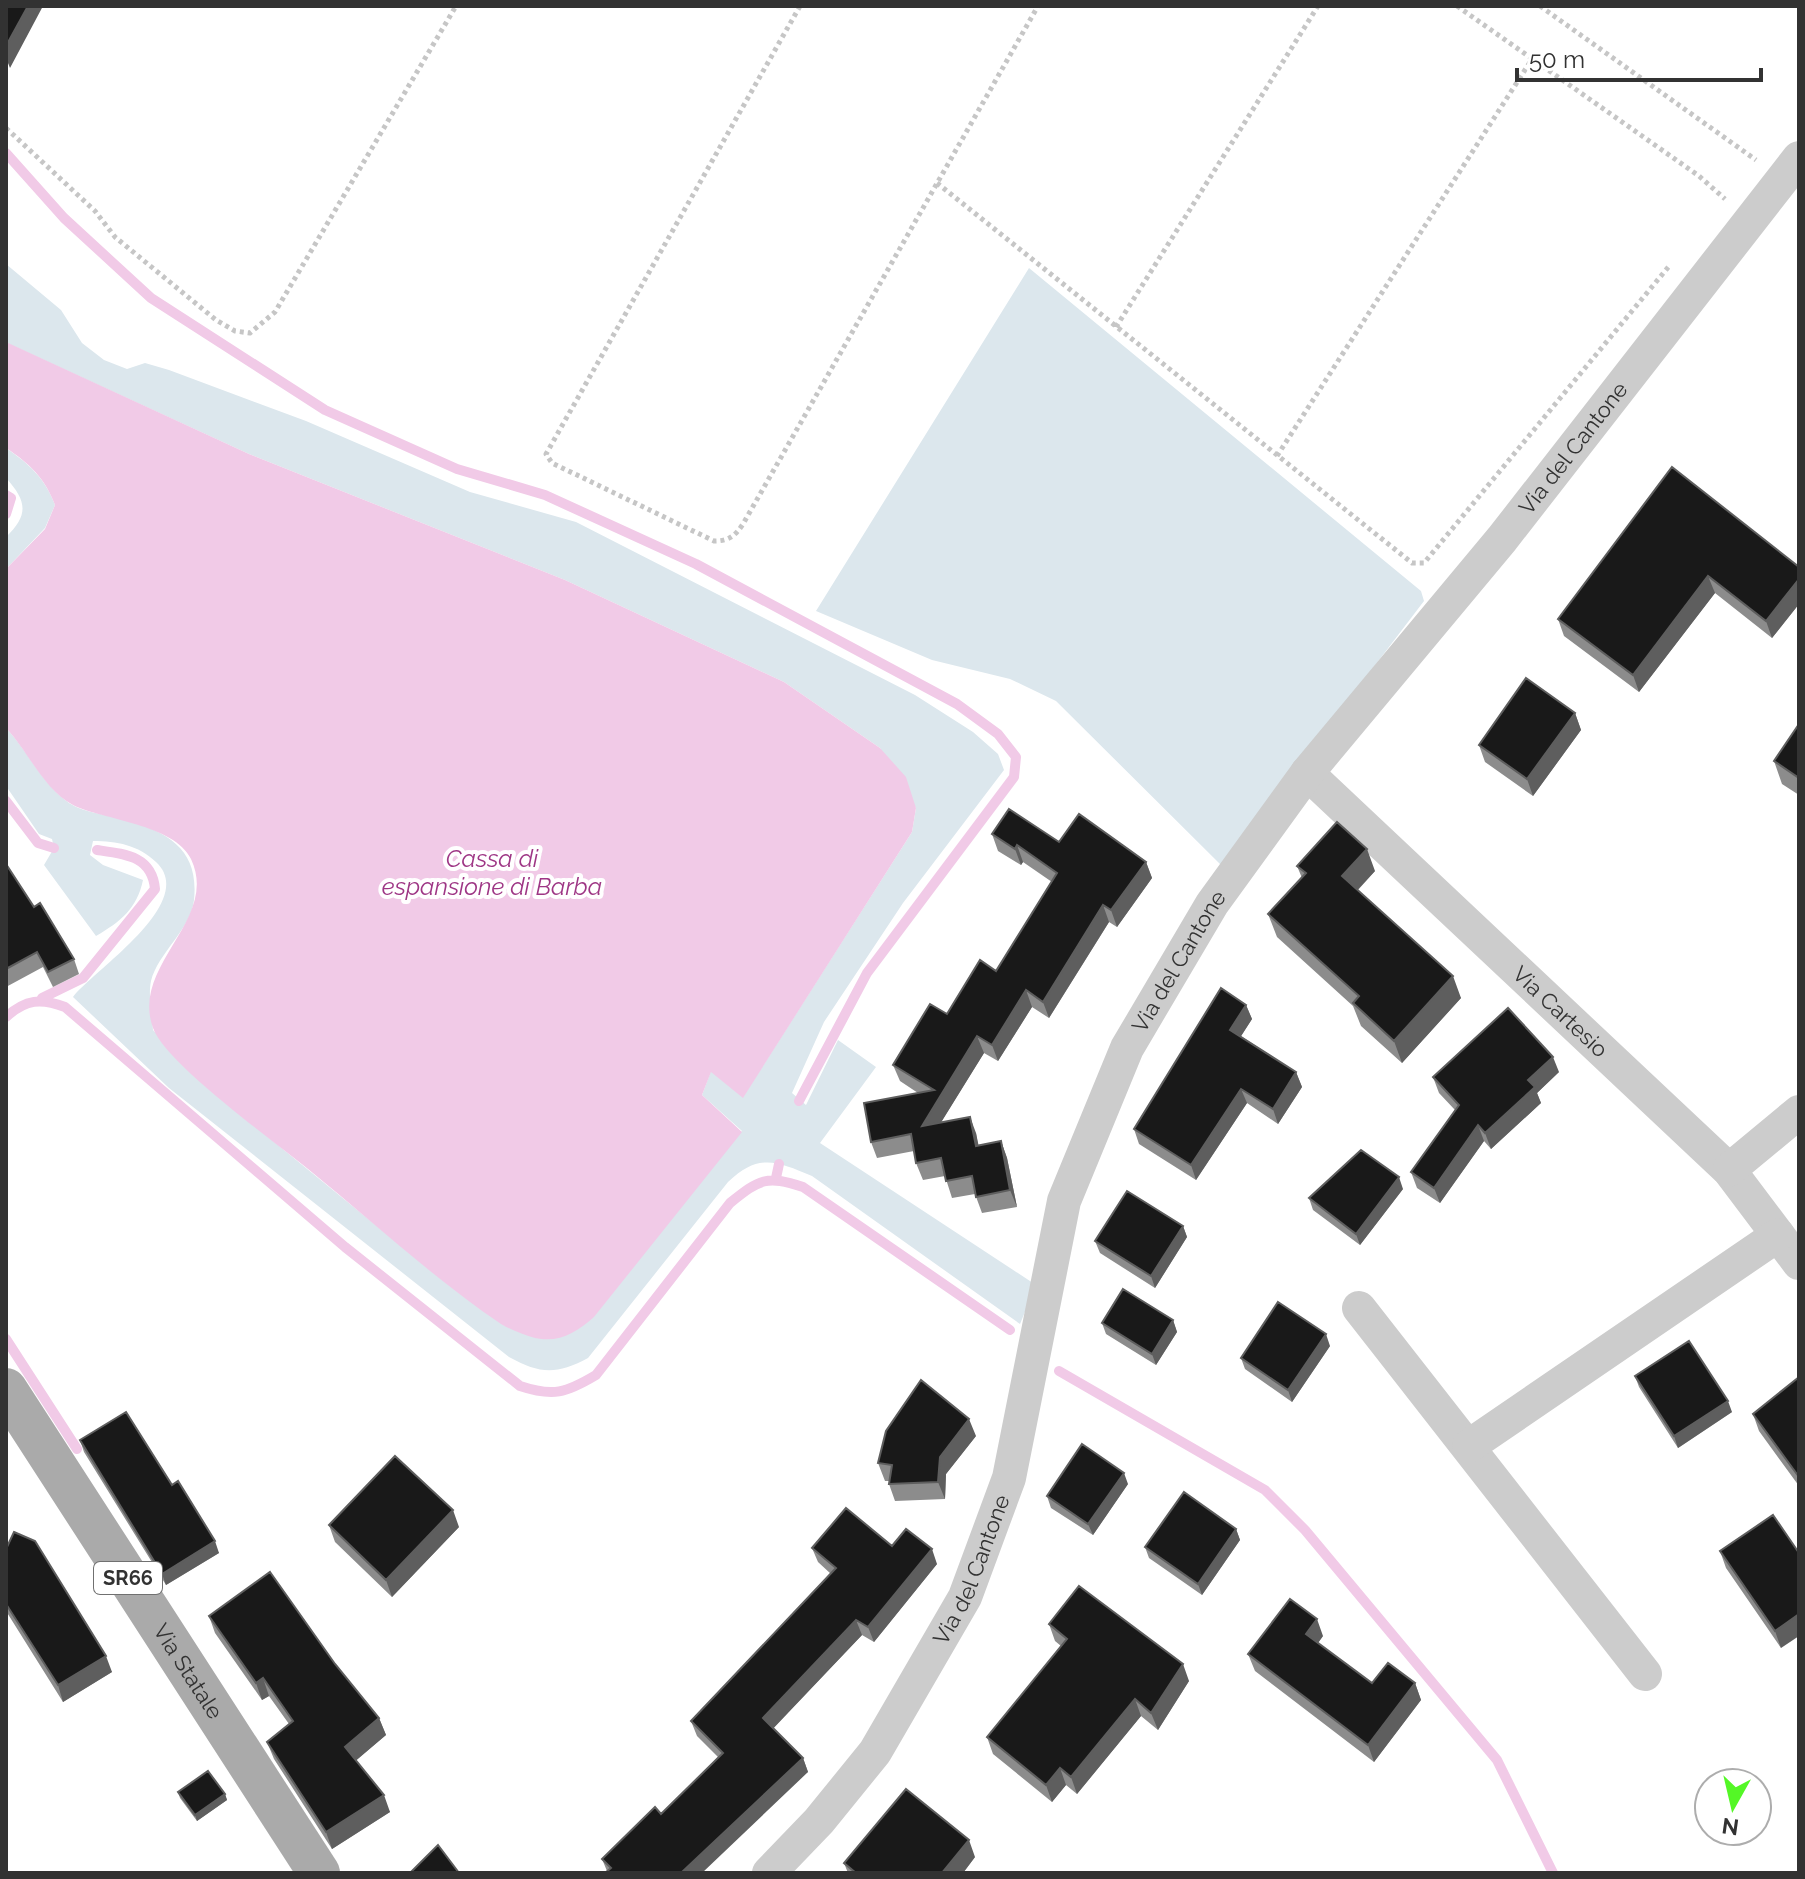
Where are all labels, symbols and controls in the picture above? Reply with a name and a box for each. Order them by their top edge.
scale bar [1517,32,1761,82]
text: 50 m [1529,45,1585,74]
street label: Via del Cantone [1513,377,1633,519]
water label: Cassa di espansione di Barba [382,844,602,901]
street label: Via del Cantone [1126,885,1231,1037]
street label: Via Cartesio [1508,961,1613,1062]
street label: Via del Cantone [927,1491,1015,1649]
road number: SR66 [94,1562,162,1594]
street label: Via Statale [148,1619,229,1724]
north arrow [1693,1767,1773,1847]
text: N [1720,1813,1740,1841]

